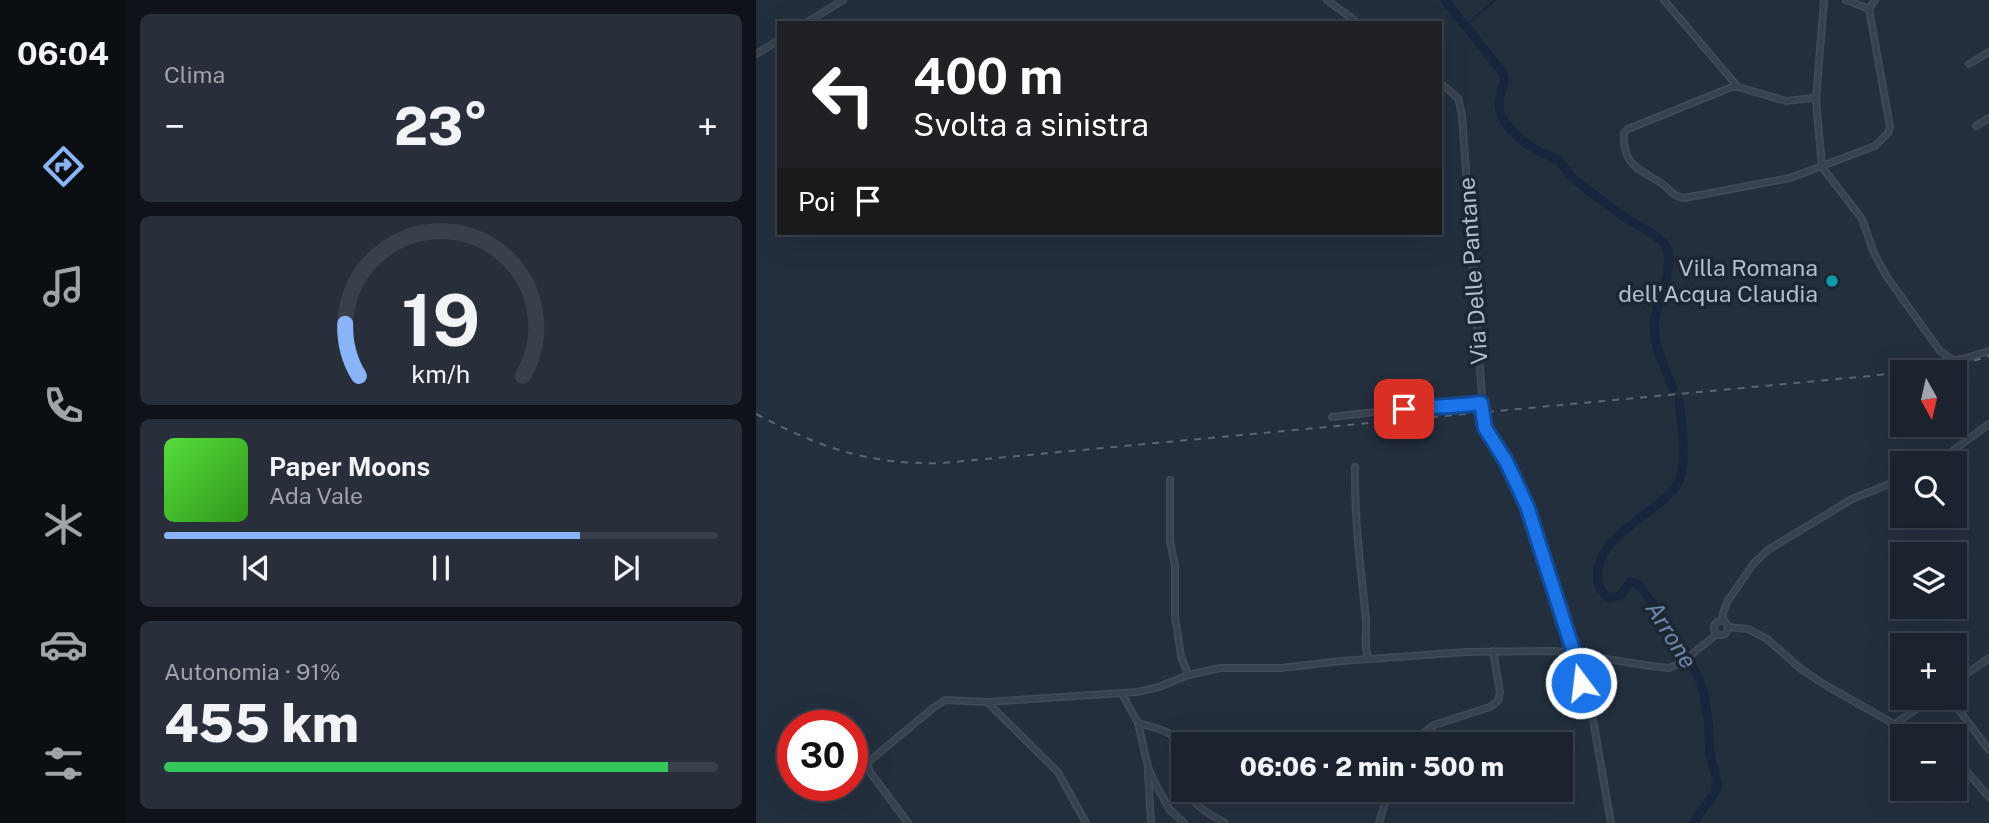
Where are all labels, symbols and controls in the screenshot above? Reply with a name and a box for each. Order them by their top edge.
text: 06:04 [17,35,109,72]
text: 400 m [913,47,1063,105]
icon: left [798,49,889,140]
text: Clima [164,61,225,88]
text: 23° [394,96,488,157]
text: − [164,104,185,149]
text: + [697,104,718,149]
text: Svolta a sinistra [913,106,1149,143]
icon: directions [39,142,88,191]
street label: Via Delle Pantane [1452,176,1493,366]
icon: arrive [849,182,887,220]
text: Poi [798,186,835,217]
place label: Villa Romana dell'Acqua Claudia [1618,254,1818,307]
icon: music [39,262,88,311]
marker: Villa Romana dell'Acqua Claudia [1824,273,1840,289]
text: 19 [401,278,481,363]
text: km/h [412,359,470,389]
north arrow [1890,360,1967,438]
map controls [1890,360,1967,801]
pin [1374,379,1434,439]
icon: phone [39,381,88,430]
icon: arrive [1385,390,1423,428]
text: Paper Moons [269,451,430,482]
button: search [1890,451,1967,528]
text: Ada Vale [269,482,363,509]
icon: climate [39,500,88,549]
button: layers [1890,542,1967,619]
icon: previous [237,549,275,587]
icon: pause [422,549,460,587]
icon: next [607,549,645,587]
water label: Arrone [1640,596,1703,673]
icon: car [39,620,88,669]
button: + [1890,633,1967,710]
position arrow [1544,646,1618,720]
text: Autonomia · 91% [164,658,341,685]
text: 455 km [164,693,359,754]
speed limit sign: 30 [777,710,868,801]
button: − [1890,724,1967,801]
icon: filters [39,739,88,788]
text: 06:06 · 2 min · 500 m [1240,751,1504,782]

